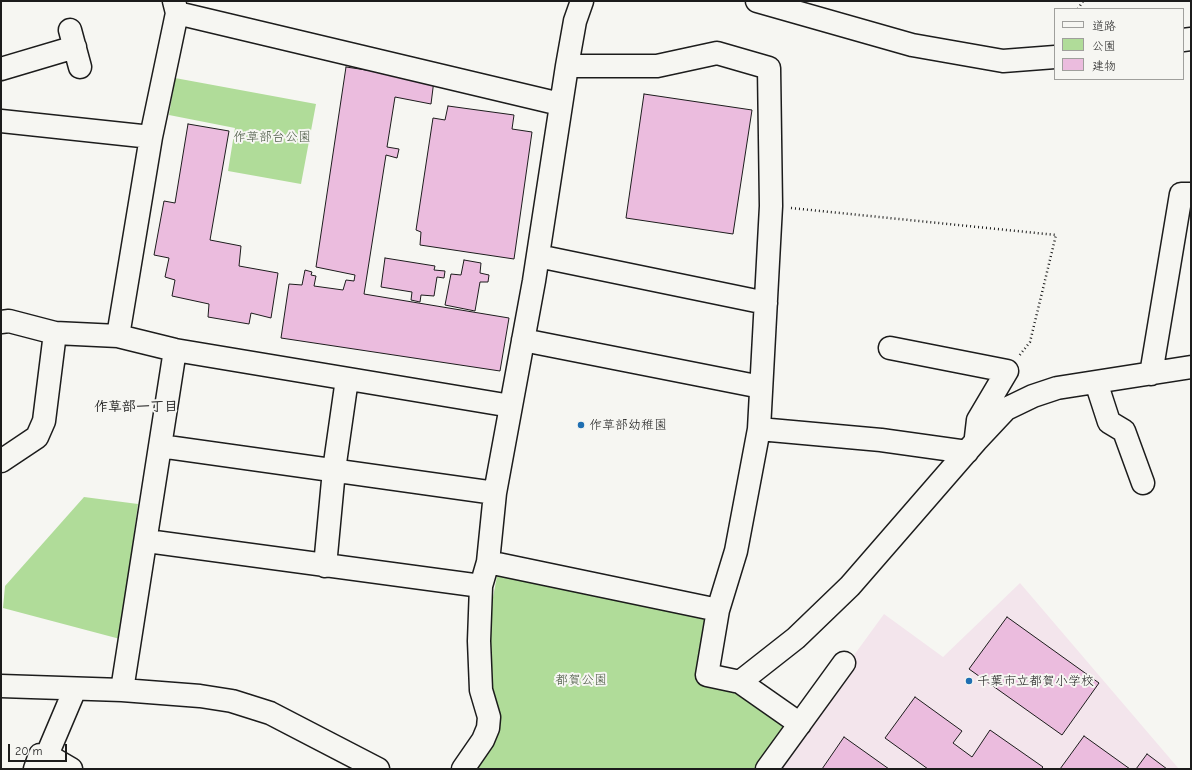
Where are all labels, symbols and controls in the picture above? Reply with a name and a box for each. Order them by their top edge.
legend [1054,8,1184,80]
text: 道路 [1092,19,1116,33]
text: 公園 [1092,39,1116,53]
text: 建物 [1092,59,1116,73]
park label: 作草部台公園 [233,129,311,145]
district label: 作草部一丁目 [94,399,178,415]
place label: 作草部幼稚園 [589,417,667,433]
marker: 作草部幼稚園 [576,420,586,430]
park label: 都賀公園 [555,672,607,688]
place label: 千葉市立都賀小学校 [977,673,1094,689]
marker: 千葉市立都賀小学校 [964,676,974,686]
scale bar [10,736,69,762]
text: 20 m [15,744,43,758]

